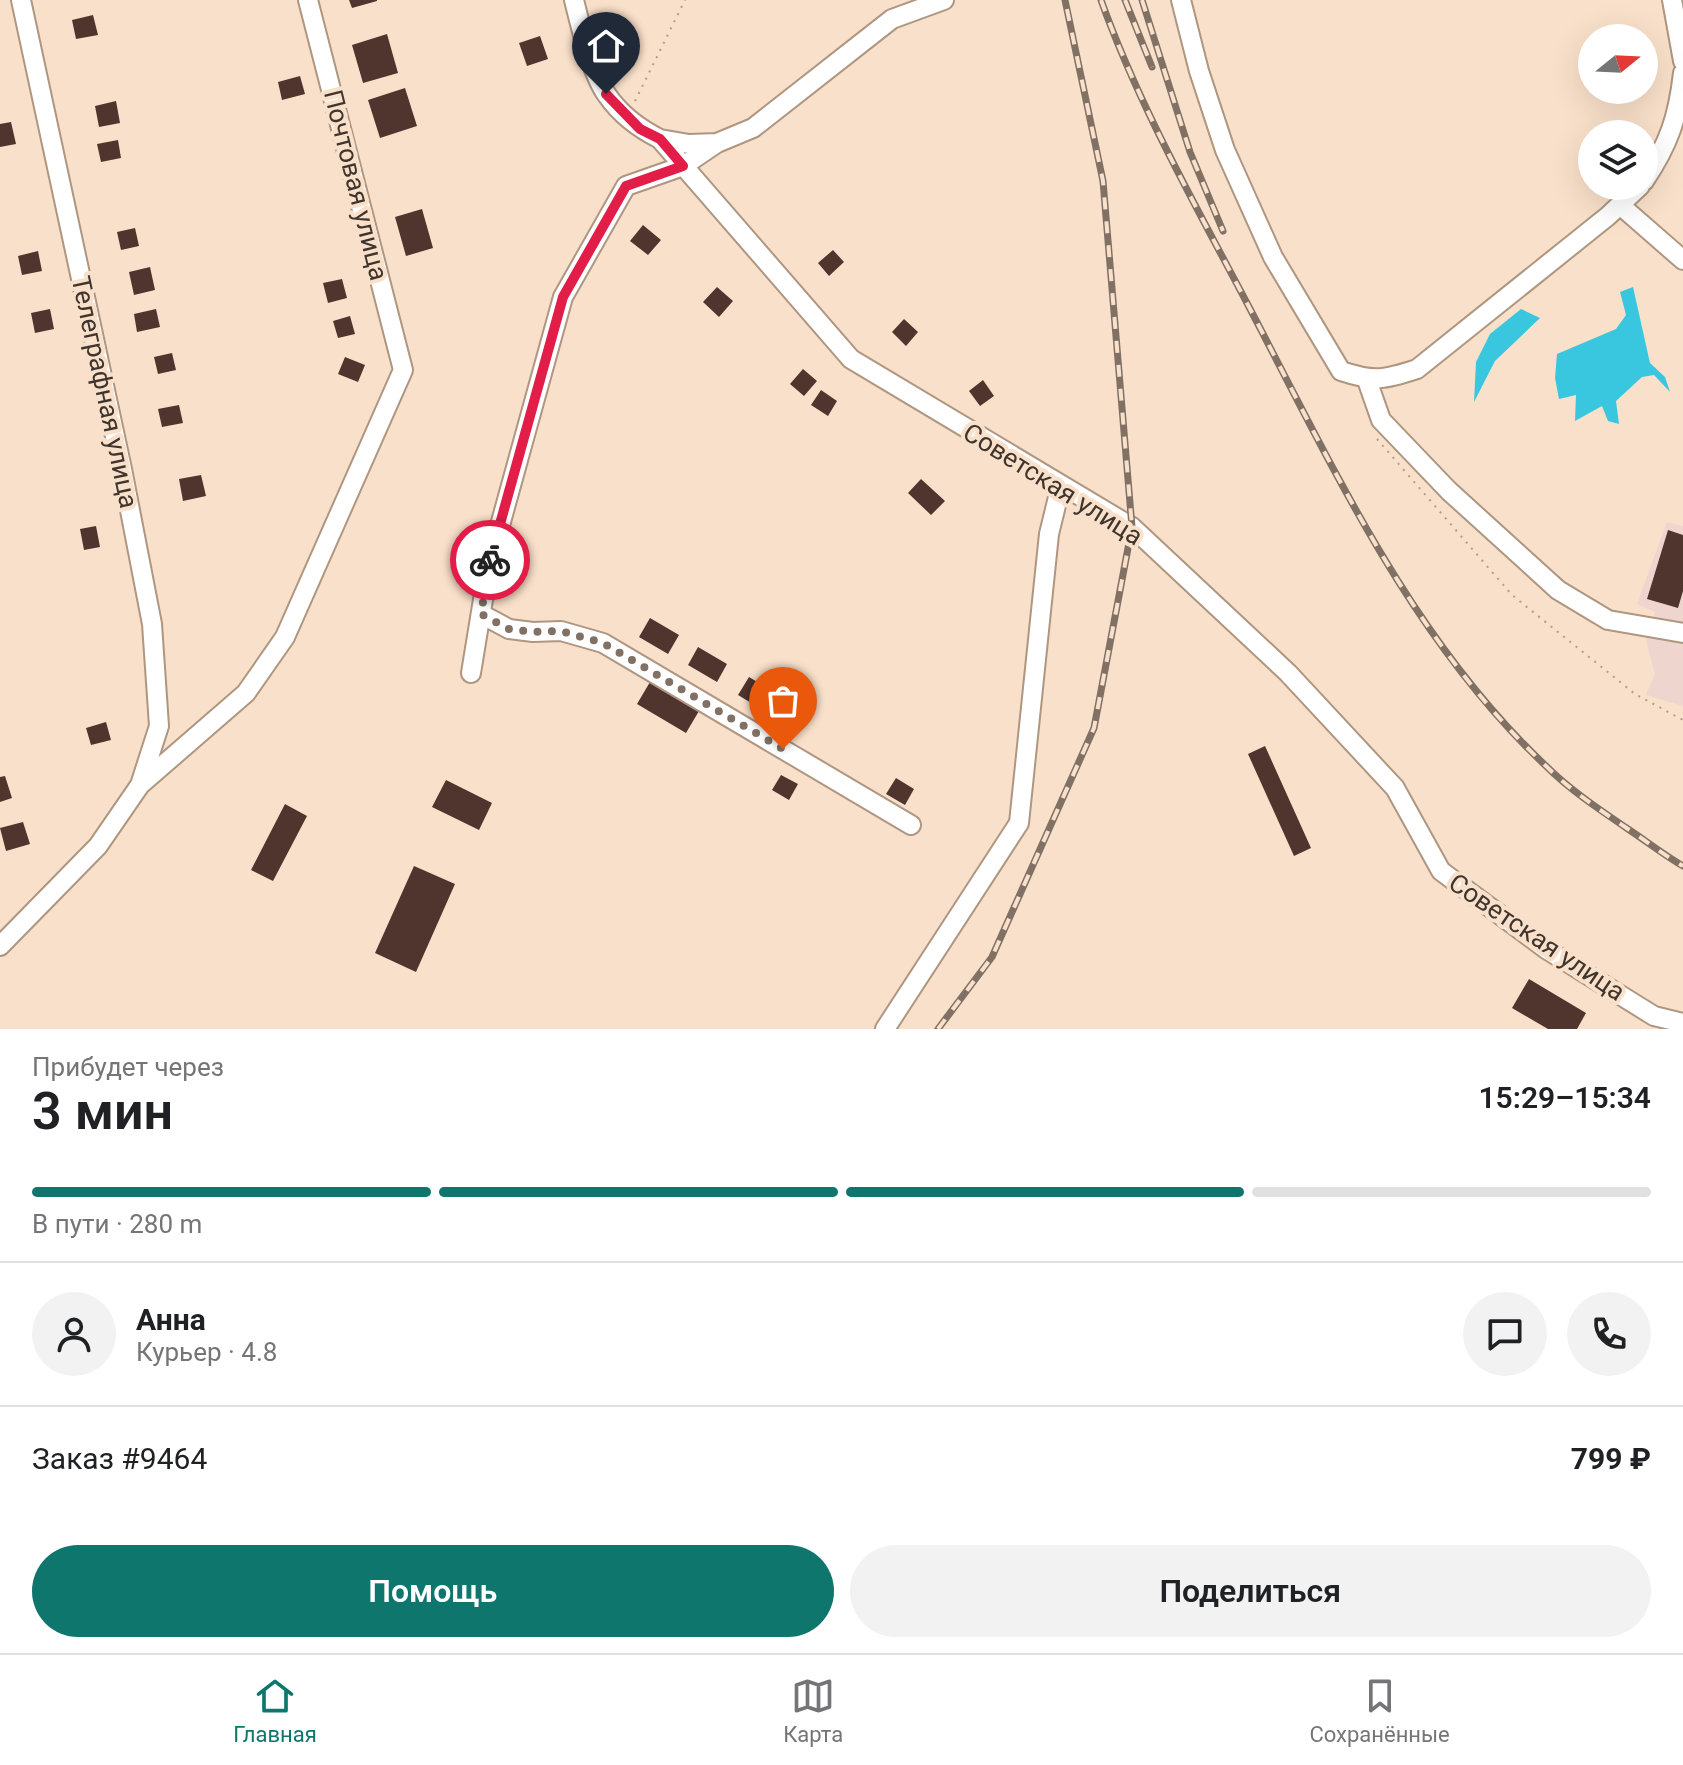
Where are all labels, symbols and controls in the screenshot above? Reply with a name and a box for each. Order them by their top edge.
pin [572,12,640,94]
icon: home [584,24,628,68]
north arrow [1578,24,1658,104]
map controls [1578,24,1658,200]
street label: Почтовая улица [318,87,394,283]
button: layers [1578,120,1658,200]
street label: Телеграфная улица [66,273,144,511]
street label: Советская улица [958,417,1148,551]
courier [450,520,530,600]
icon: bike [468,538,512,582]
pin [749,667,817,749]
icon: bag [761,679,805,723]
street label: Советская улица [1443,867,1631,1007]
text: Прибудет через [32,1052,224,1082]
text: 15:29–15:34 [1478,1080,1651,1115]
text: 3 мин [32,1081,173,1142]
text: В пути · 280 m [32,1209,202,1239]
button: person [32,1292,116,1376]
button: chat [1463,1292,1547,1376]
button: phone [1567,1292,1651,1376]
text: Анна [136,1302,206,1337]
text: Курьер · 4.8 [136,1337,277,1367]
text: Заказ #9464 [32,1441,207,1476]
text: 799 ₽ [1571,1441,1651,1476]
button: Помощь [32,1545,834,1637]
button: Поделиться [850,1545,1651,1637]
tab: Главная [233,1674,317,1747]
tab: Карта [783,1674,843,1747]
tab: Сохранённые [1309,1674,1450,1747]

